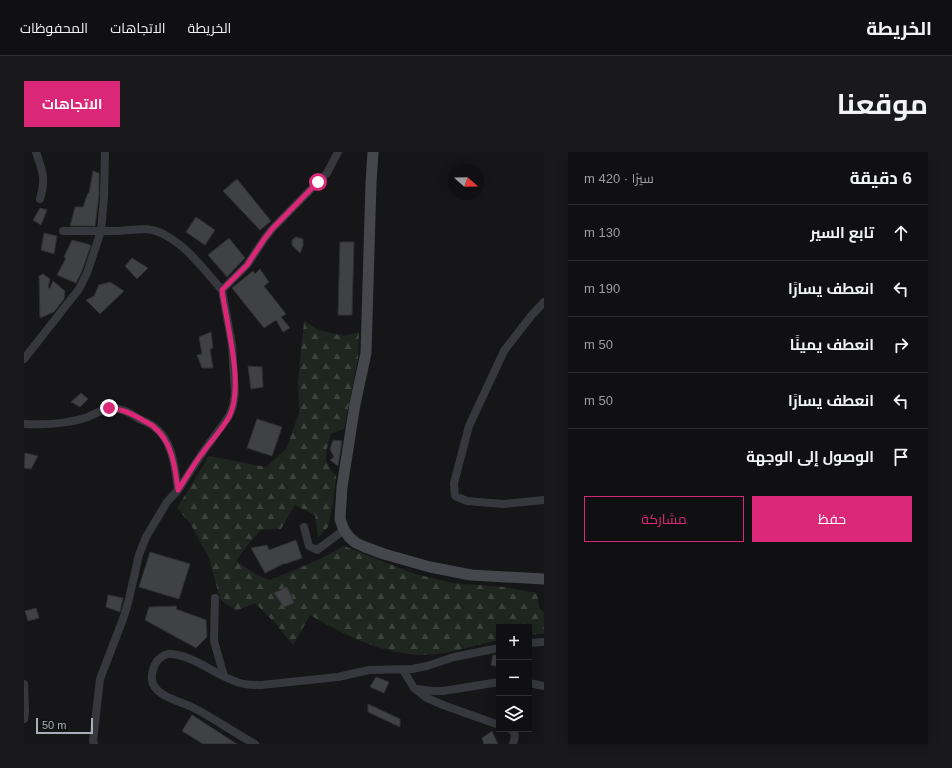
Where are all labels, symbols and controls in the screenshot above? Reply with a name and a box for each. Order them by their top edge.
text: الخريطة [866,18,932,39]
text: المحفوظات [20,20,88,36]
text: الاتجاهات [110,20,166,36]
text: الخريطة [188,20,231,36]
button: الاتجاهات [24,81,120,127]
text: موقعنا [837,89,928,120]
north arrow [448,164,484,200]
text: 6 دقيقة [850,169,912,188]
text: سيرًا · 420 m [584,171,654,186]
route start [309,173,327,191]
icon: ahead [890,222,912,244]
text: تابع السير [810,224,874,241]
text: 130 m [584,225,620,240]
icon: left [890,278,912,300]
text: انعطف يسارًا [788,280,874,297]
text: 190 m [584,281,620,296]
icon: right [890,334,912,356]
text: انعطف يمينًا [790,336,874,353]
text: 50 m [584,337,613,352]
icon: left [890,390,912,412]
text: انعطف يسارًا [788,392,874,409]
text: 50 m [584,393,613,408]
route end [100,399,118,417]
icon: arrive [890,446,912,468]
text: الوصول إلى الوجهة [746,448,874,465]
button: مشاركة [584,496,744,542]
button: حفظ [752,496,912,542]
map controls [496,624,532,732]
button: + [496,624,532,660]
button: − [496,660,532,696]
button: layers [496,696,532,732]
scale bar [36,716,93,735]
text: 50 m [42,719,66,731]

